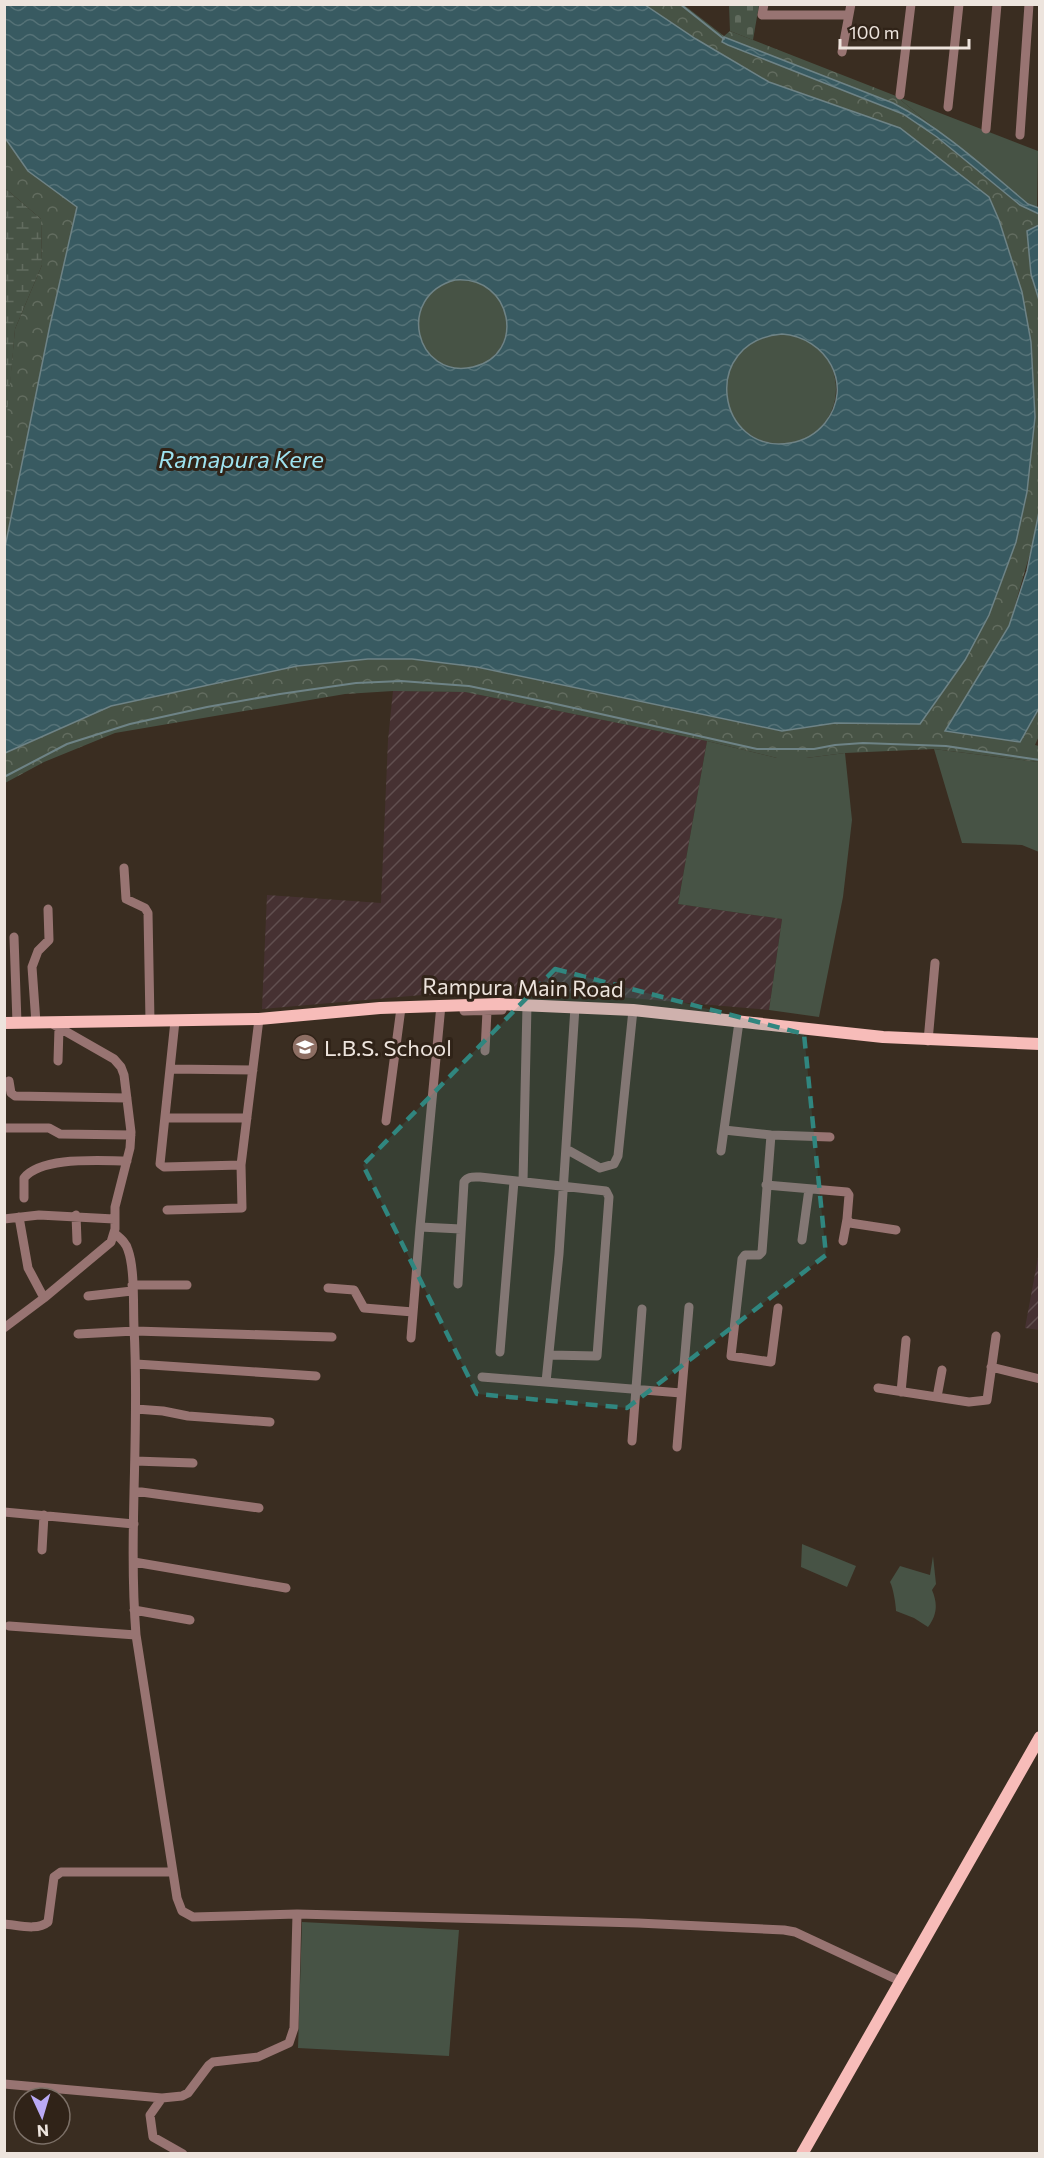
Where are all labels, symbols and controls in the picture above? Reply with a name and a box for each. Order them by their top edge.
scale bar [840,12,969,50]
text: 100 m [849,21,899,43]
water label: Ramapura Kere [158,444,324,473]
street label: Rampura Main Road [422,972,624,1002]
school or university icon: L.B.S. School [290,1032,320,1062]
place label: L.B.S. School [324,1034,452,1061]
north arrow [12,2086,72,2146]
text: N [36,2122,50,2141]

